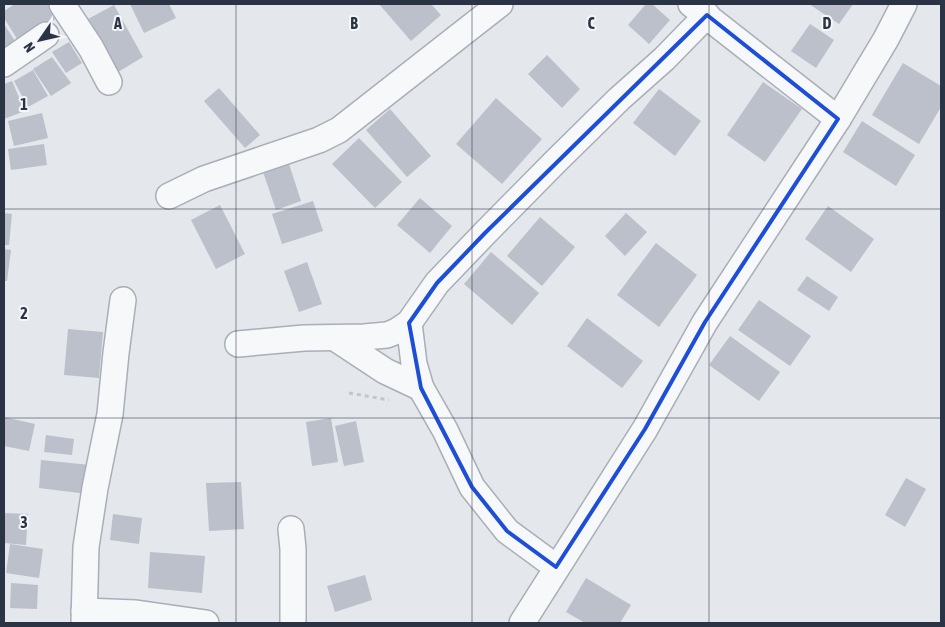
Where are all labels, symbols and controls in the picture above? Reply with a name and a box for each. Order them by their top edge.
text: A [113,14,122,32]
text: B [350,14,358,32]
text: C [587,14,595,32]
text: D [823,14,832,32]
north arrow [15,15,65,65]
text: N [20,39,38,55]
text: 1 [20,95,28,113]
text: 2 [20,304,28,322]
text: 3 [20,513,28,531]

